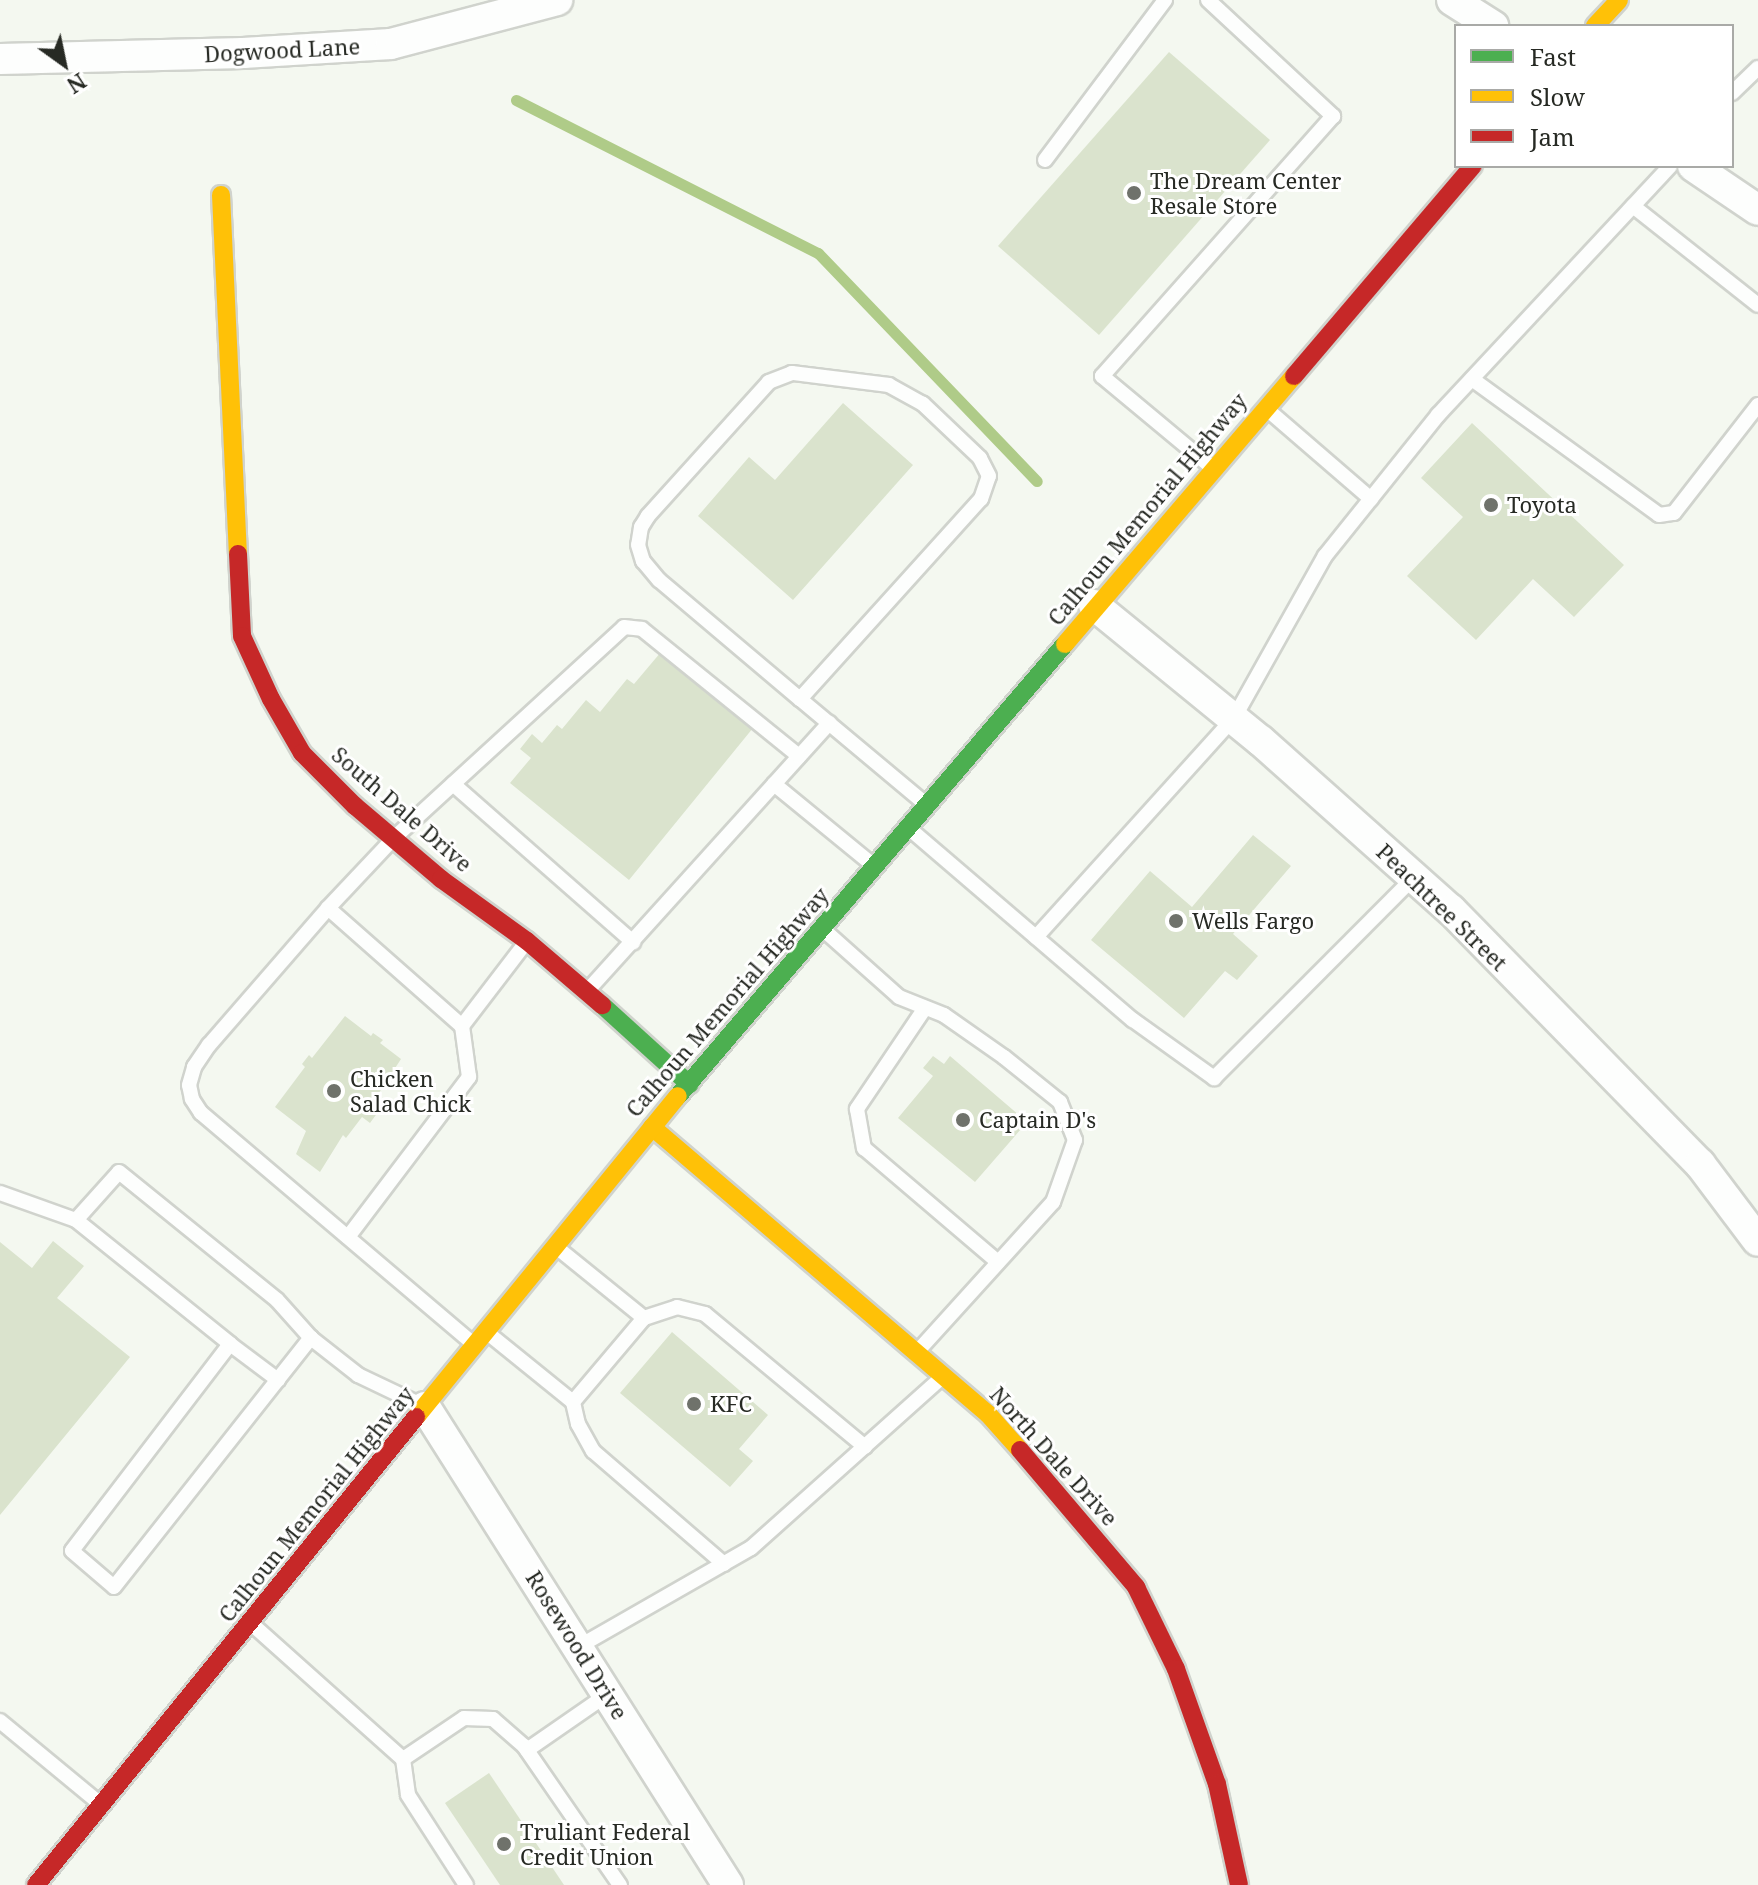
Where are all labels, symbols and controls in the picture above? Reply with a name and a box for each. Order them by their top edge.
north arrow [24,24,104,104]
legend [1454,24,1734,168]
street label: Dogwood Lane [203,33,361,67]
text: Fast [1530,40,1576,73]
text: N [62,67,93,101]
text: Slow [1530,80,1585,113]
text: Jam [1530,120,1575,153]
place label: The Dream Center Resale Store [1150,167,1341,218]
marker: The Dream Center Resale Store [1125,184,1143,202]
street label: Calhoun Memorial Highway [1042,387,1252,631]
place label: Toyota [1507,492,1577,518]
marker: Toyota [1482,496,1500,514]
street label: South Dale Drive [327,741,477,877]
street label: Peachtree Street [1371,838,1513,976]
street label: Calhoun Memorial Highway [620,882,834,1122]
place label: Wells Fargo [1192,908,1314,934]
marker: Wells Fargo [1167,912,1185,930]
place label: Chicken Salad Chick [350,1065,471,1116]
marker: Chicken Salad Chick [325,1082,343,1100]
place label: Captain D's [979,1107,1096,1133]
marker: Captain D's [954,1111,972,1129]
street label: Calhoun Memorial Highway [213,1381,419,1627]
street label: North Dale Drive [985,1381,1123,1531]
place label: KFC [710,1391,752,1417]
marker: KFC [685,1395,703,1413]
street label: Rosewood Drive [521,1566,633,1724]
place label: Truliant Federal Credit Union [520,1818,690,1870]
marker: Truliant Federal Credit Union [495,1835,513,1853]

